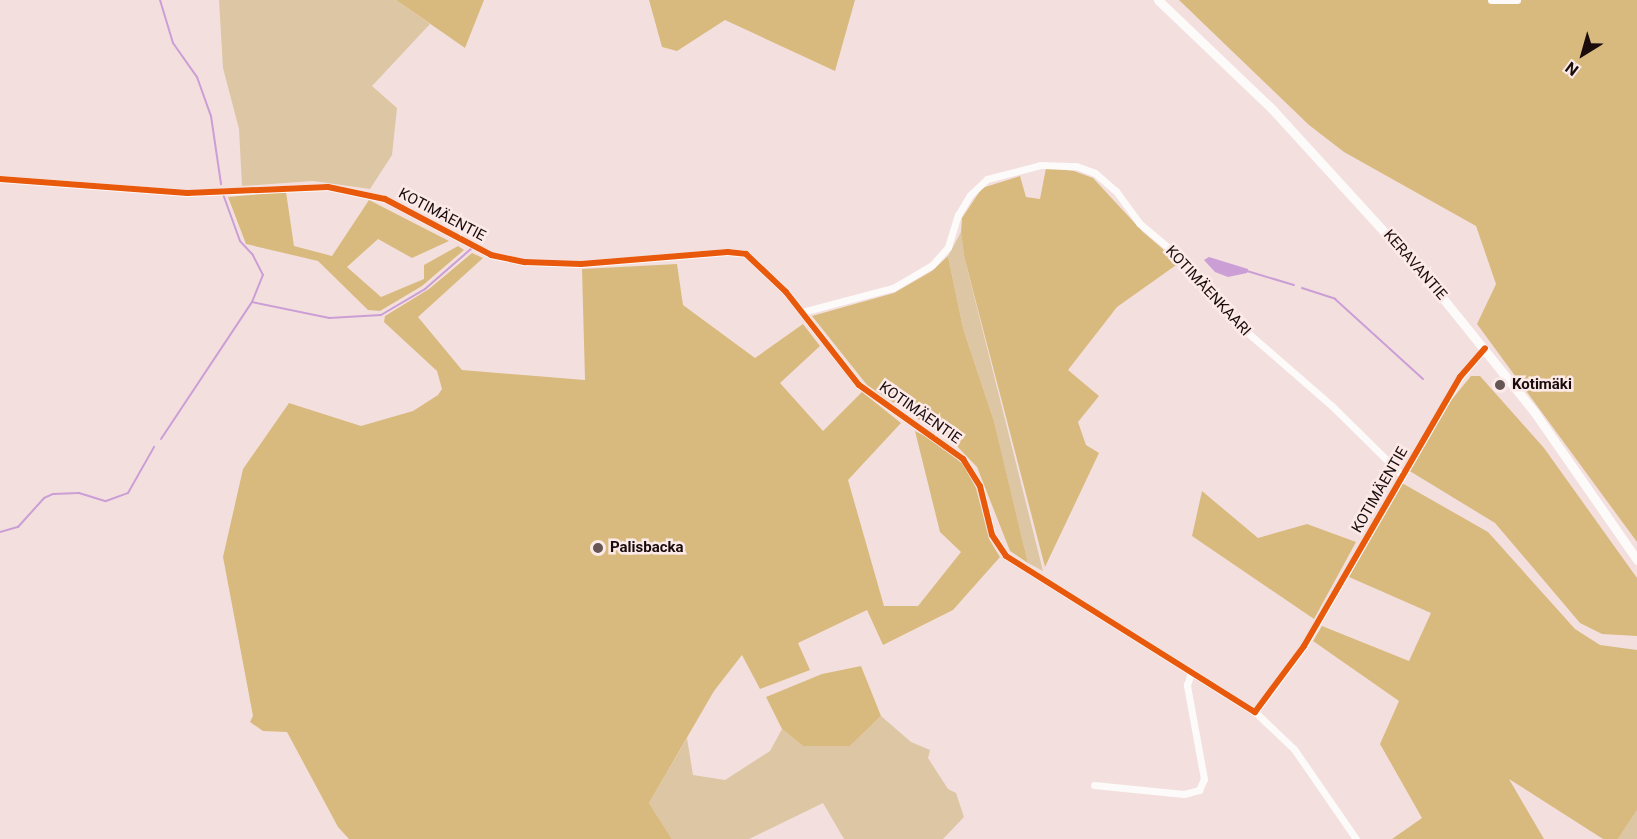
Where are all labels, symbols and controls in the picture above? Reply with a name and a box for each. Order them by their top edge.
north arrow [1553,24,1613,84]
text: N [1562,58,1582,80]
street label: KOTIMÄENTIE [395,185,489,245]
street label: KERAVANTIE [1380,226,1450,304]
street label: KOTIMÄENKAARI [1162,242,1254,340]
place label: Kotimäki [1512,376,1572,394]
street label: KOTIMÄENTIE [876,378,964,448]
marker: Kotimäki [1493,378,1507,392]
street label: KOTIMÄENTIE [1348,444,1412,536]
place label: Palisbacka [610,539,684,557]
marker: Palisbacka [591,541,605,555]

